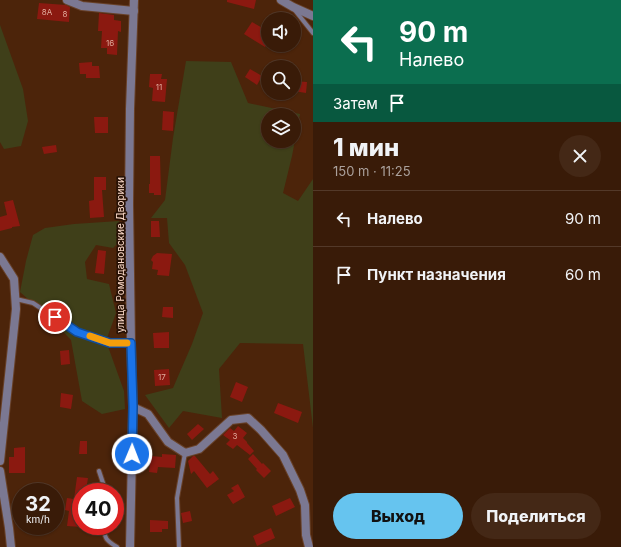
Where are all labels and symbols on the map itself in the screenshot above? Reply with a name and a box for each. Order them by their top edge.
house number: 8А [42,7,53,17]
house number: 8 [63,9,68,19]
house number: 16 [106,38,114,48]
house number: 11 [156,82,162,92]
street label: улица Ромодановские Дворики [114,177,126,333]
pin [38,300,72,334]
house number: 17 [158,372,166,382]
house number: 3 [233,431,238,441]
position arrow [111,433,153,475]
speed limit sign: 40 [72,483,124,535]

